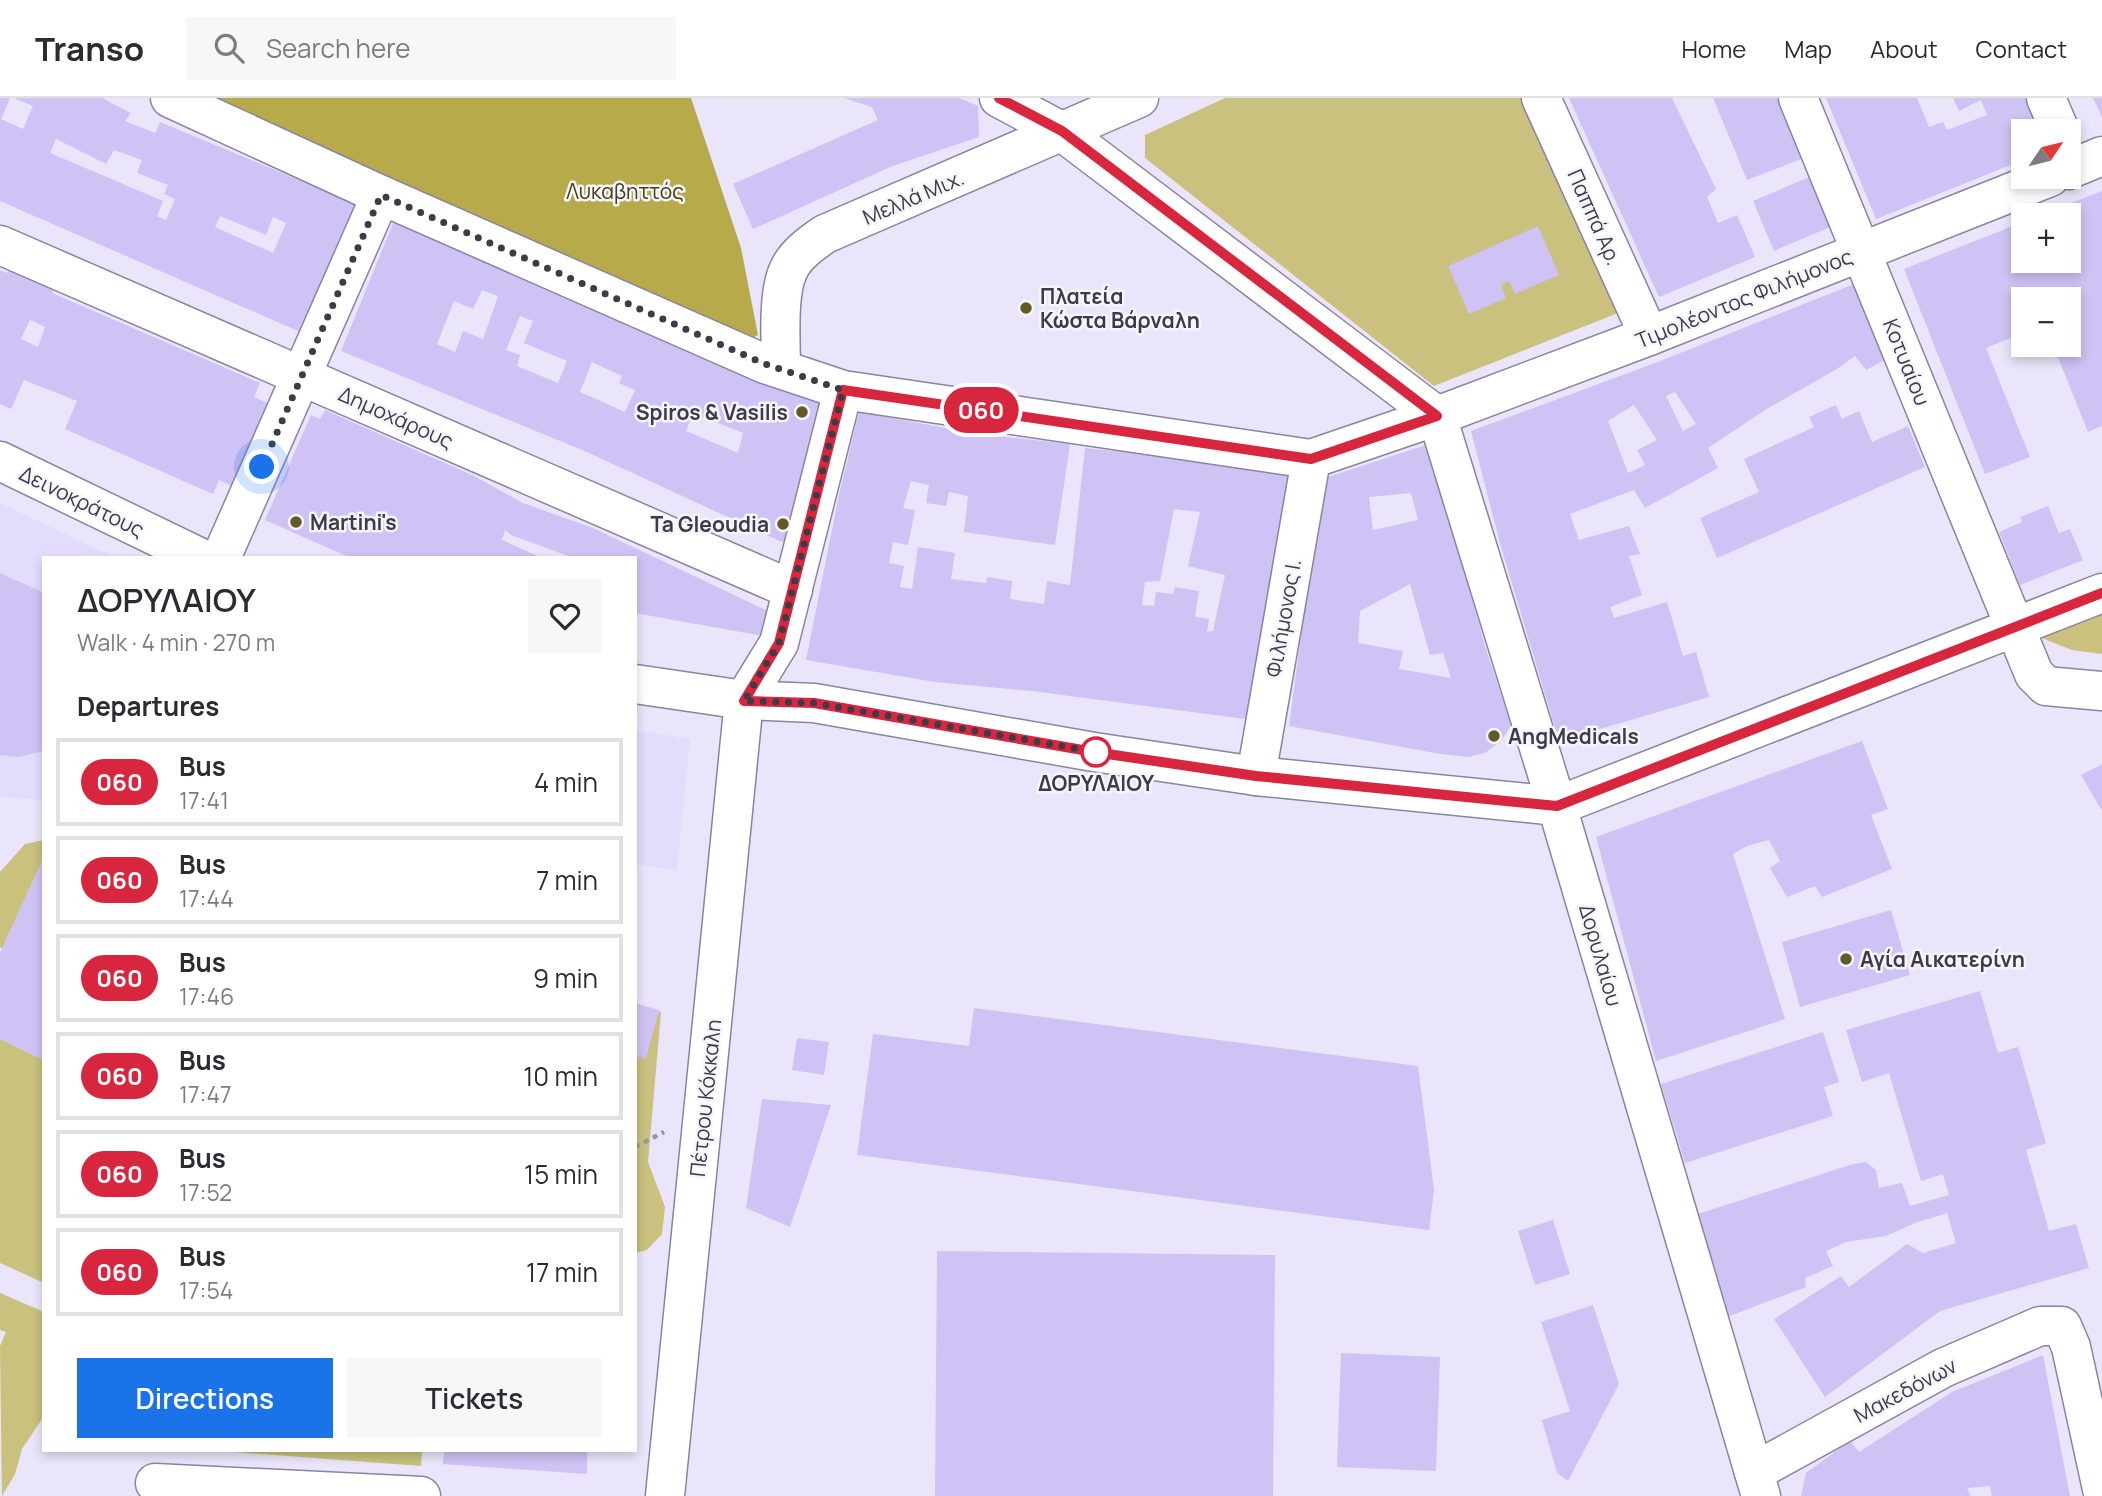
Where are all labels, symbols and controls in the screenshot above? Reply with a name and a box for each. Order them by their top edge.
search box [186,17,676,80]
text: Transo [35,26,144,71]
icon: search [210,29,248,67]
text: Search here [266,30,411,66]
text: Home [1681,32,1746,65]
text: Map [1784,32,1832,65]
text: About [1870,32,1938,65]
text: Contact [1976,32,2067,65]
north arrow [2011,119,2081,189]
map controls [2011,119,2081,357]
street label: Μελλά Μιχ. [858,163,968,231]
street label: Παππά Αρ. [1561,165,1629,269]
park label: Λυκαβηττός [566,177,684,205]
button: + [2011,203,2081,273]
street label: Τιμoλέοντος Φιλήμονος [1631,242,1857,354]
place label: Πλατεία Κώστα Βάρναλη [1040,282,1200,334]
button: − [2011,287,2081,357]
marker: Πλατεία Κώστα Βάρναλη [1018,300,1034,316]
street label: Κοτυαίου [1877,315,1937,409]
street label: Δημοχάρους [334,379,458,455]
line badge: 060 [941,387,1021,433]
text: 060 [958,393,1004,426]
place label: Spiros & Vasilis [636,398,788,426]
marker: Spiros & Vasilis [794,404,810,420]
your location [244,449,279,484]
street label: Δεινοκράτους [15,459,149,543]
place label: Martini's [310,508,397,536]
place label: Ta Gleoudia [650,510,769,538]
marker: Martini's [288,514,304,530]
marker: Ta Gleoudia [775,516,791,532]
street label: Φιλήμονος Ι. [1259,557,1307,679]
text: ΔΟΡΥΛΑΙΟΥ [77,577,256,622]
button: heart [528,579,602,653]
text: Walk · 4 min · 270 m [77,626,275,658]
text: Departures [77,688,219,724]
place label: AngMedicals [1508,722,1639,750]
marker: AngMedicals [1486,728,1502,744]
marker: ΔΟΡΥΛΑΙΟΥ [1081,737,1111,767]
text: Bus [179,748,226,784]
text: 4 min [534,764,598,800]
text: 060 [96,765,143,798]
place label: ΔΟΡΥΛΑΙΟΥ [1038,769,1154,797]
text: 17:41 [179,784,229,816]
text: Bus [179,846,226,882]
text: 7 min [536,862,598,898]
text: 060 [96,863,143,896]
text: 17:44 [179,882,234,914]
street label: Δορυλαίου [1573,901,1629,1009]
text: Bus [179,944,226,980]
place label: Αγία Αικατερίνη [1860,945,2025,973]
marker: Αγία Αικατερίνη [1838,951,1854,967]
text: 9 min [533,960,598,996]
text: 060 [96,961,143,994]
text: 17:46 [179,980,234,1012]
street label: Πέτρου Κόκκαλη [683,1018,727,1178]
text: Bus [179,1042,226,1078]
text: 10 min [523,1058,598,1094]
text: 060 [96,1059,143,1092]
text: 17:47 [179,1078,232,1110]
text: Bus [179,1140,226,1176]
text: 15 min [524,1156,598,1192]
text: 060 [96,1157,143,1190]
text: 17:52 [179,1176,232,1208]
text: Bus [179,1238,226,1274]
text: 17 min [526,1254,598,1290]
text: 060 [96,1255,143,1288]
text: 17:54 [179,1274,233,1306]
street label: Μακεδόνων [1849,1351,1962,1429]
button: Directions [77,1358,333,1438]
button: Tickets [347,1358,602,1438]

